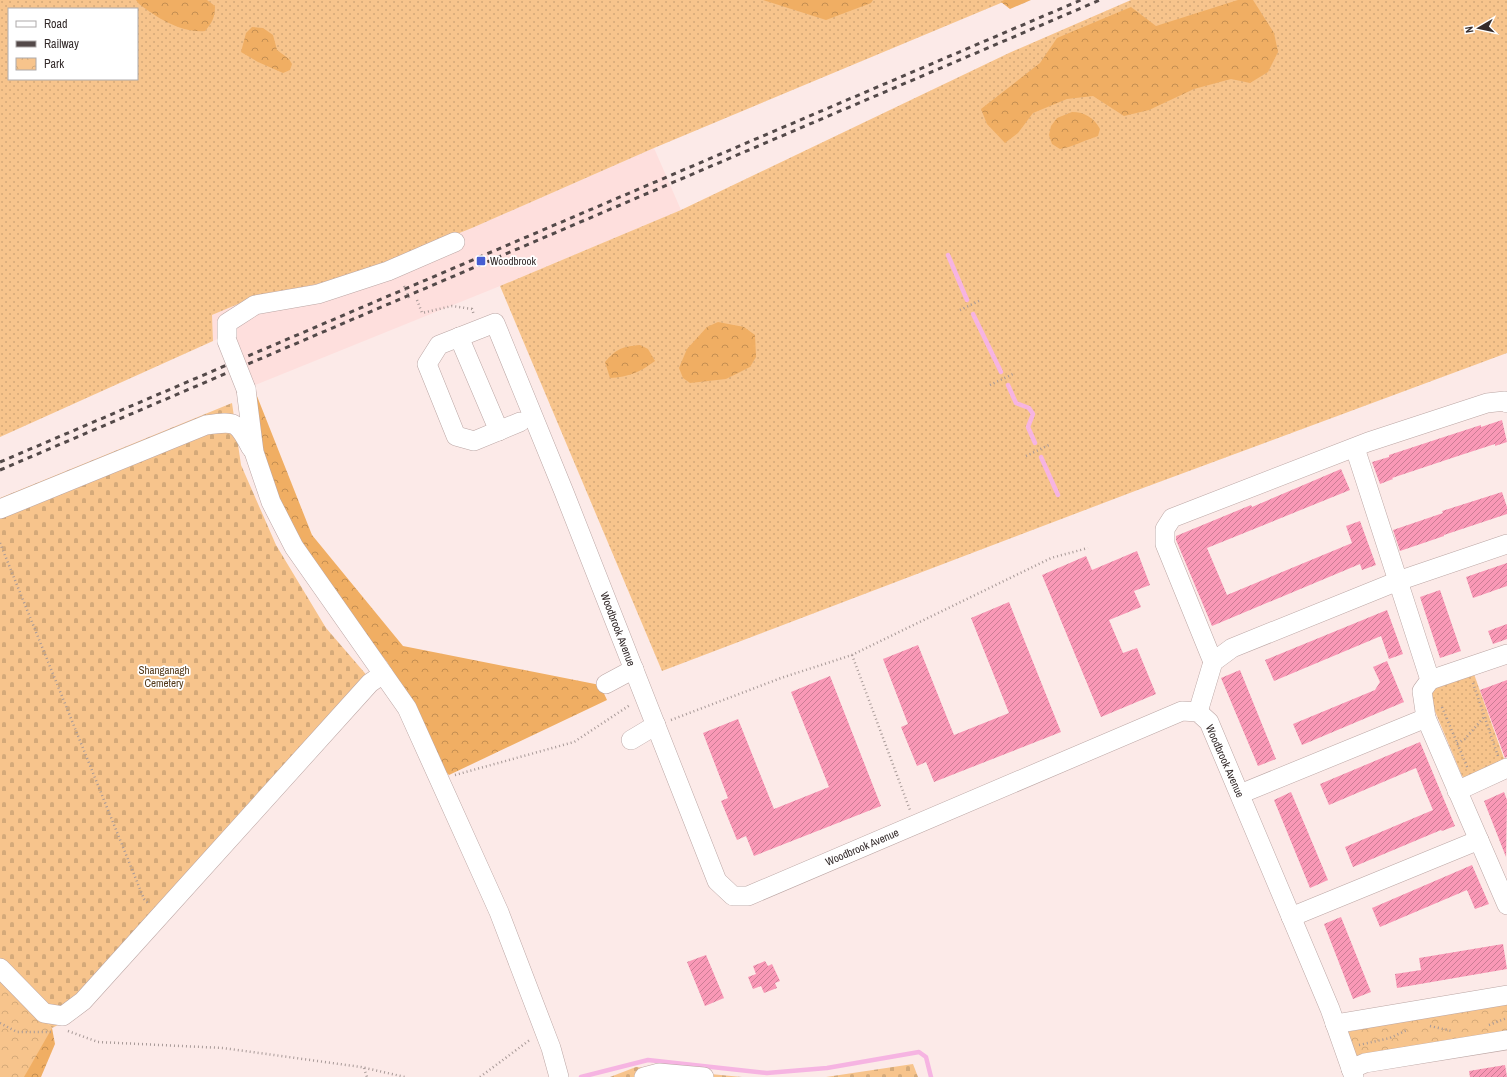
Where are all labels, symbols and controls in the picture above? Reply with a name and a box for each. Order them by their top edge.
legend [8,8,138,80]
north arrow [1459,8,1499,48]
text: Road [44,16,68,32]
text: N [1462,25,1477,34]
text: Railway [44,36,79,52]
text: Park [44,56,64,72]
place label: Woodbrook [490,254,536,268]
marker: Woodbrook [475,255,487,267]
street label: Woodbrook Avenue [597,590,639,668]
park label: Shanganagh Cemetery [138,663,190,690]
street label: Woodbrook Avenue [1203,722,1247,800]
street label: Woodbrook Avenue [823,825,901,869]

